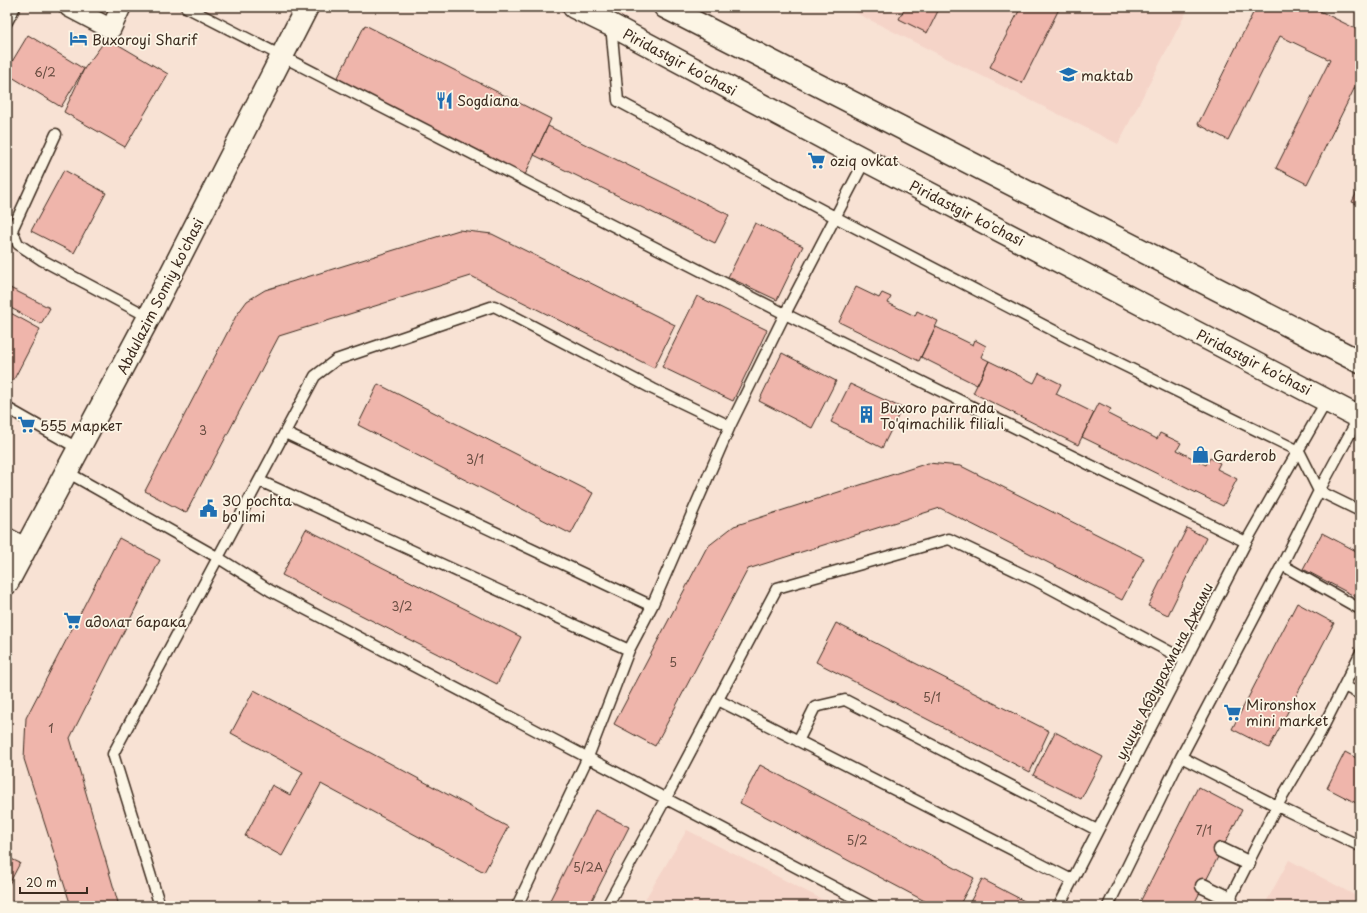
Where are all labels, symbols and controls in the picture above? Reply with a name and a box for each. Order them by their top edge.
street label: Piridastgir ko'chasi [619,23,741,101]
hotel icon: Buxoroyi Sharif [69,29,89,49]
place label: Buxoroyi Sharif [92,29,198,50]
house number: 6/2 [34,63,56,81]
school or university icon: maktab [1058,65,1078,85]
place label: maktab [1081,65,1133,86]
restaurant icon: Sogdiana [434,90,454,110]
place label: Sogdiana [457,90,519,111]
supermarket icon: oziq ovkat [807,150,827,170]
place label: oziq ovkat [830,150,898,171]
street label: Piridastgir ko'chasi [906,175,1028,251]
street label: Abdulazim Somiy ko'chasi [111,214,209,378]
street label: Piridastgir ko'chasi [1193,324,1315,400]
place label: Buxoro parranda To'qimachilik filiali [880,397,1004,434]
building icon: Buxoro parranda To'qimachilik filiali [857,405,877,425]
supermarket icon: 555 маркет [17,415,37,435]
place label: 555 маркет [40,415,122,436]
house number: 3 [199,421,207,439]
shop icon: Garderob [1190,445,1210,465]
place label: Garderob [1213,445,1276,466]
house number: 3/1 [466,450,484,468]
place label: 30 pochta bo'limi [222,490,292,527]
public building icon: 30 pochta bo'limi [199,498,219,518]
street label: улицы Абдурахмана Джами [1110,579,1218,763]
house number: 3/2 [391,597,413,615]
supermarket icon: адолат барака [62,611,82,631]
place label: адолат барака [85,611,187,632]
house number: 5 [669,653,677,671]
house number: 5/1 [923,688,941,706]
place label: Mironshox mini market [1246,694,1328,731]
supermarket icon: Mironshox mini market [1223,702,1243,722]
house number: 1 [48,719,54,737]
house number: 7/1 [1196,821,1212,839]
house number: 5/2 [846,831,868,849]
house number: 5/2A [573,858,603,876]
scale bar [20,869,87,895]
text: 20 m [26,873,57,891]

